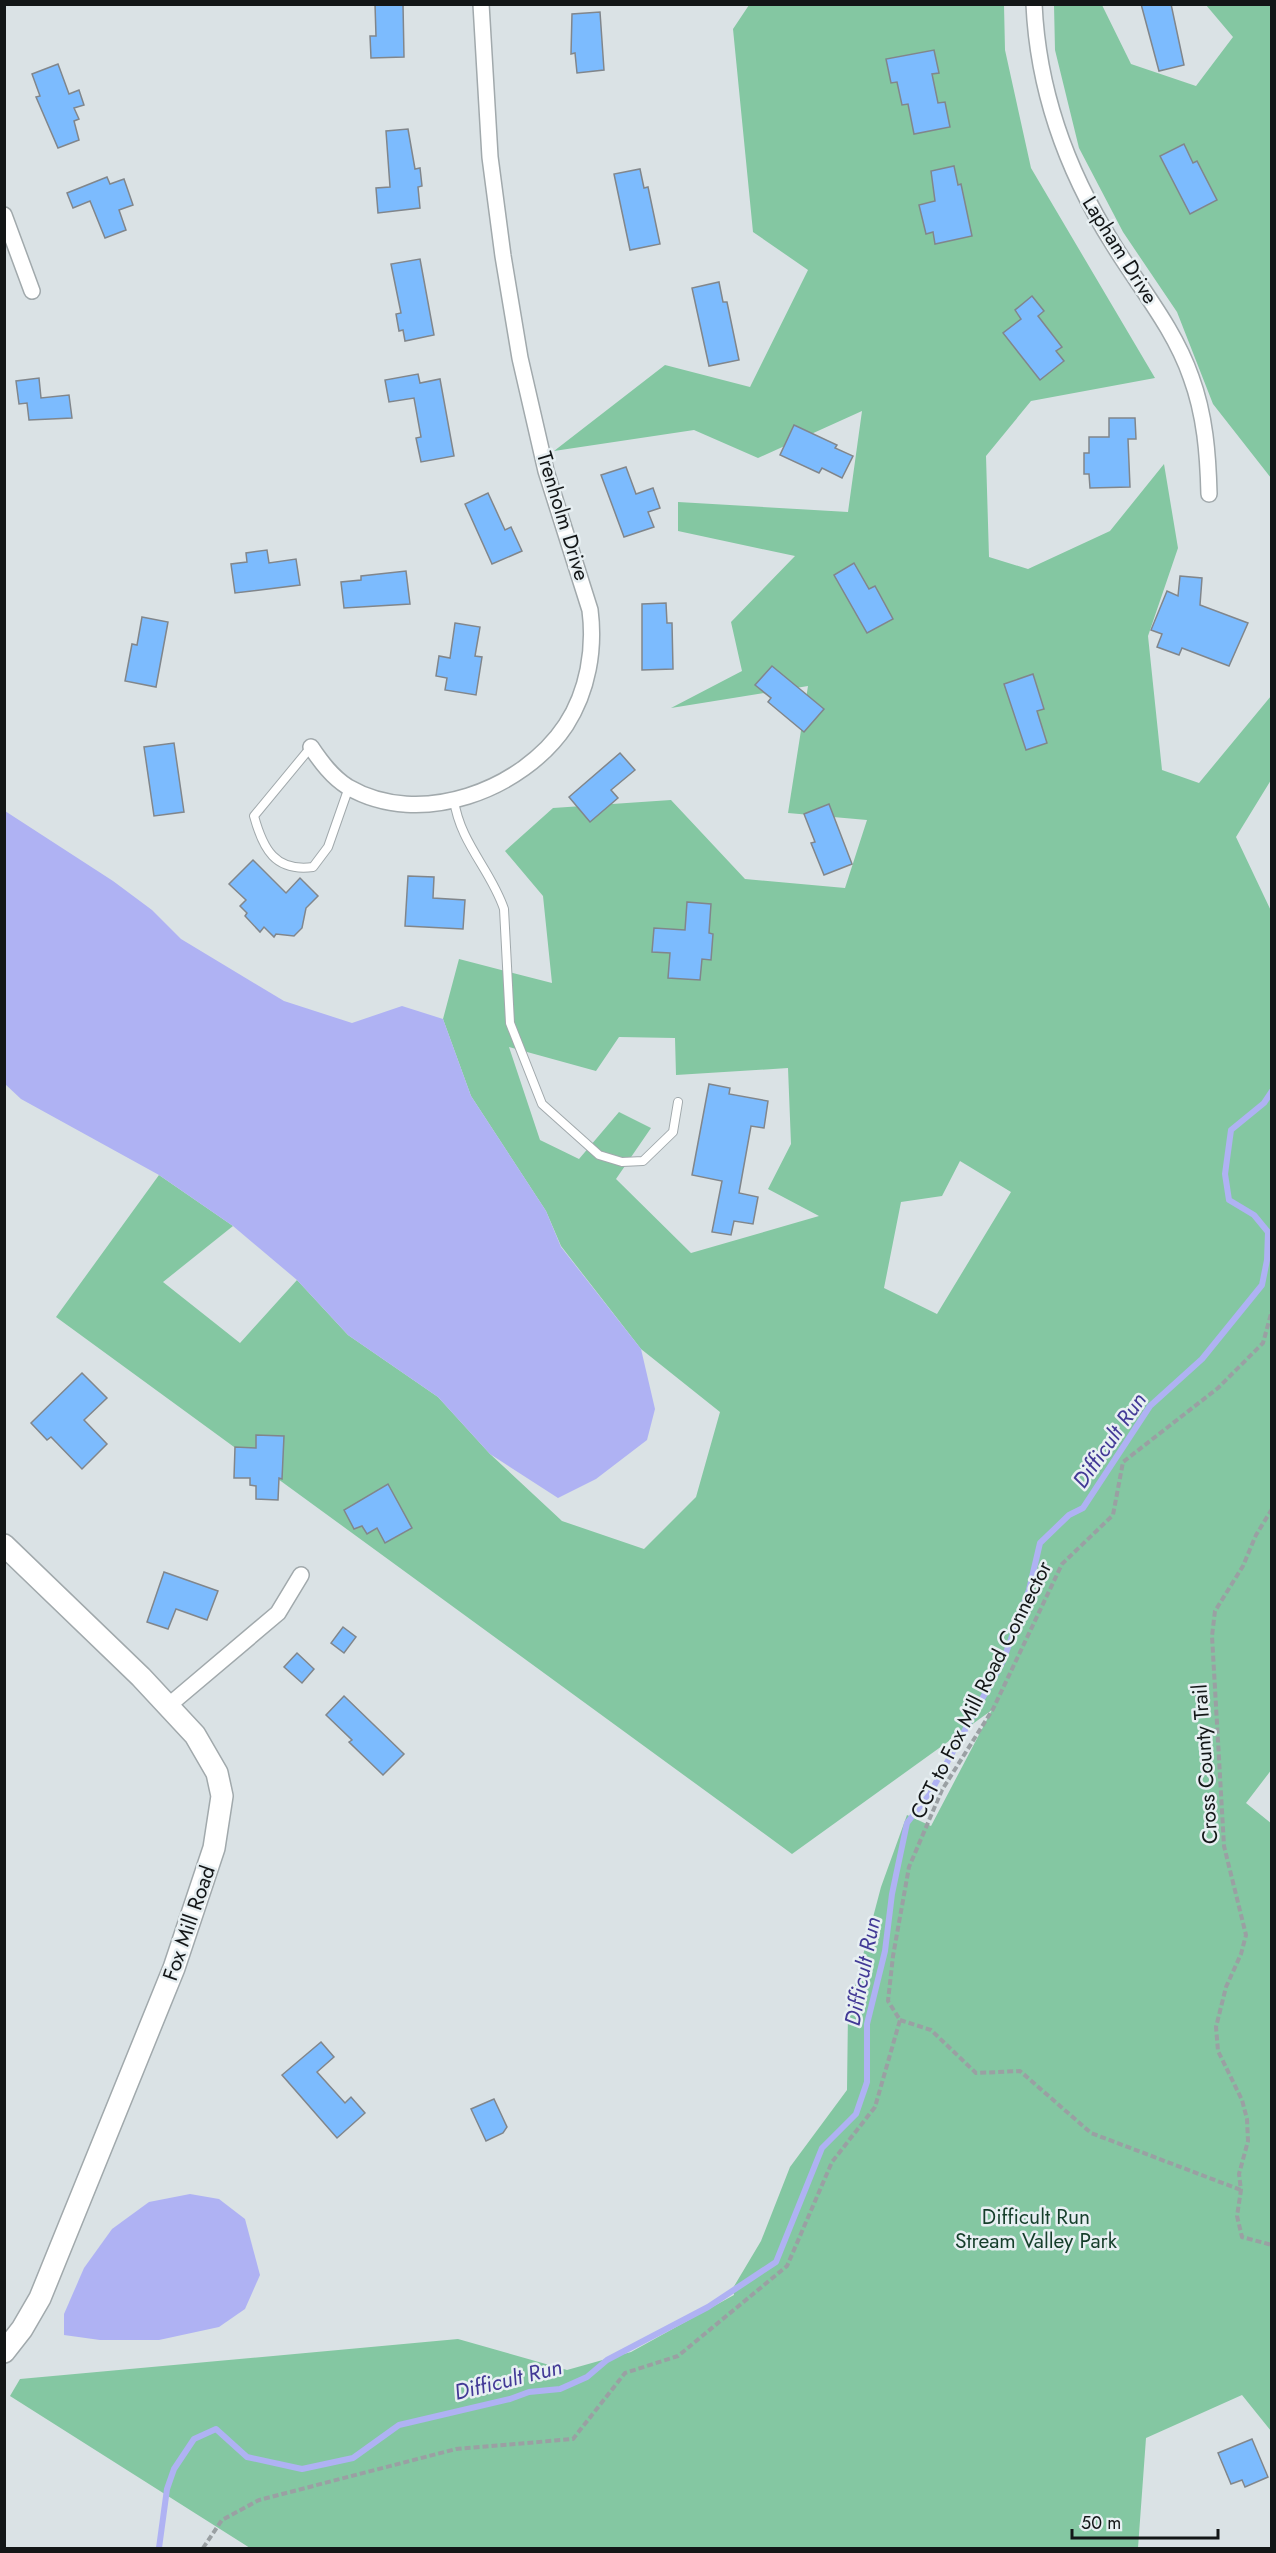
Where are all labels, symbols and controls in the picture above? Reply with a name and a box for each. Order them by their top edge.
street label: Lapham Drive [1075,190,1165,310]
street label: Trenholm Drive [529,448,597,584]
water label: Difficult Run [1064,1386,1154,1494]
street label: CCT to Fox Mill Road Connector [903,1555,1060,1824]
street label: Cross County Trail [1184,1683,1226,1845]
street label: Fox Mill Road [155,1861,223,1985]
water label: Difficult Run [836,1914,888,2028]
park label: Difficult Run Stream Valley Park [955,2202,1118,2256]
water label: Difficult Run [451,2350,565,2408]
scale bar [1072,2502,1218,2540]
text: 50 m [1081,2510,1121,2536]

